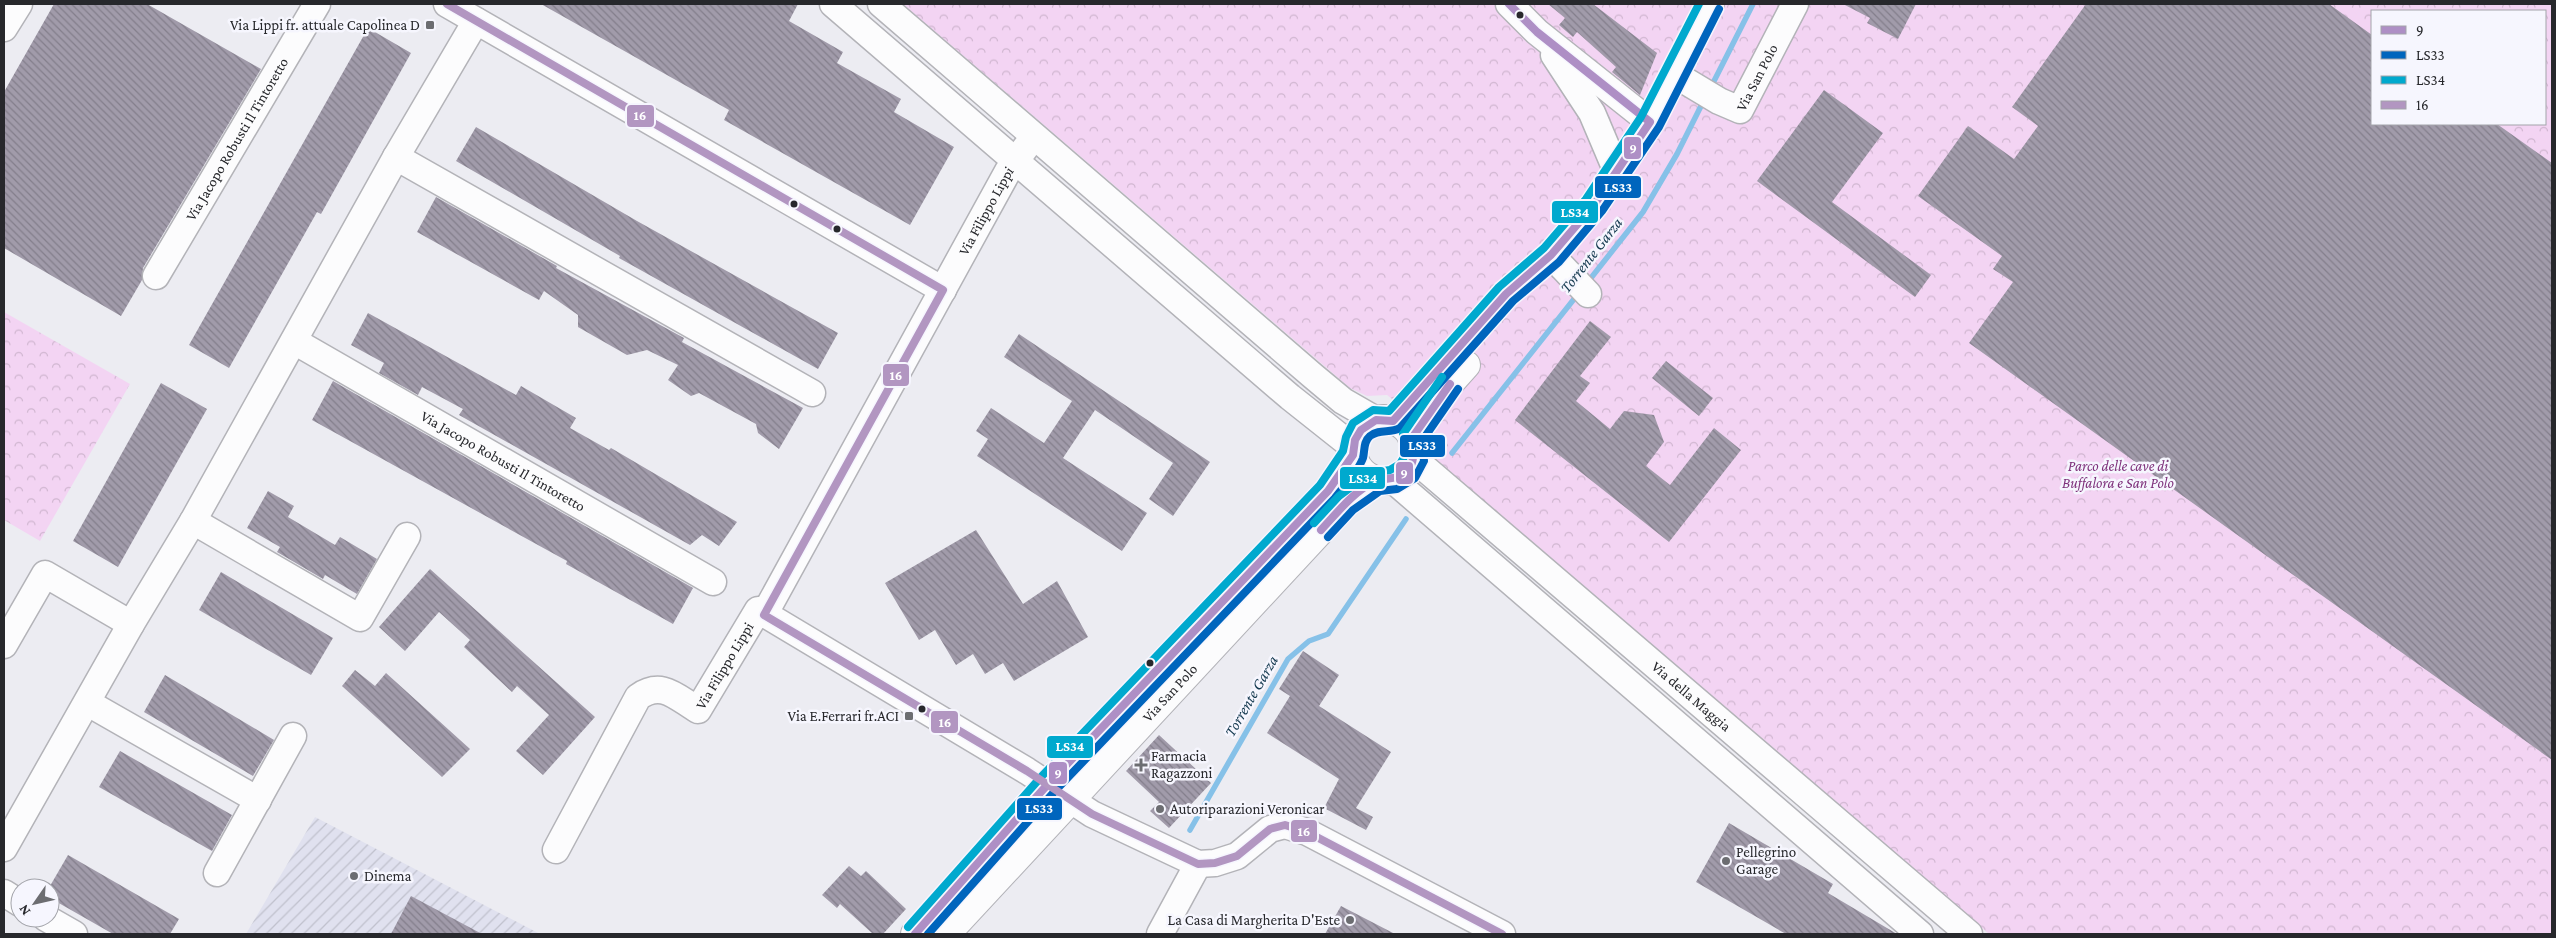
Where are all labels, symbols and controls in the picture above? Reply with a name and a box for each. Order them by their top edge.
unlabelled marker [1515,10,1525,20]
legend [2371,10,2546,125]
place label: Via Lippi fr. attuale Capolinea D [230,17,420,34]
marker: Via Lippi fr. attuale Capolinea D [424,19,436,31]
text: 9 [2416,22,2424,38]
street label: Via San Polo [1733,41,1781,114]
text: LS33 [2416,47,2445,63]
street label: Via Jacopo Robusti Il Tintoretto [183,55,291,224]
text: LS34 [2416,72,2445,88]
text: 16 [2416,97,2429,113]
line badge: 16 [626,104,655,128]
text: 16 [634,107,646,123]
line badge: 9 [1623,136,1642,160]
text: 9 [1629,140,1637,156]
street label: Via Filippo Lippi [955,163,1017,258]
line badge: LS33 [1594,175,1642,199]
text: LS33 [1604,179,1632,195]
unlabelled marker [789,199,799,209]
line badge: LS34 [1551,200,1599,224]
text: LS34 [1561,204,1590,220]
water label: Torrente Garza [1556,214,1626,296]
unlabelled marker [832,224,842,234]
line badge: 16 [882,363,910,387]
text: 16 [890,367,902,383]
street label: Via Jacopo Robusti Il Tintoretto [418,408,588,515]
line badge: LS33 [1399,434,1446,458]
text: LS33 [1408,437,1436,453]
park label: Parco delle cave di Buffalora e San Polo [2062,458,2174,492]
line badge: 9 [1395,461,1414,485]
text: 9 [1400,465,1408,481]
line badge: LS34 [1339,466,1386,490]
text: LS34 [1349,470,1378,486]
street label: Via Filippo Lippi [692,619,757,712]
water label: Torrente Garza [1221,652,1281,739]
unlabelled marker [1145,658,1155,668]
street label: Via della Maggia [1648,658,1734,735]
street label: Via San Polo [1139,661,1200,725]
unlabelled marker [917,704,927,714]
place label: Via E.Ferrari fr.ACI [788,708,899,724]
marker: Via E.Ferrari fr.ACI [903,710,915,722]
line badge: 16 [930,710,959,734]
text: 16 [939,714,951,730]
line badge: LS34 [1046,735,1094,759]
text: LS34 [1056,738,1085,754]
place label: Farmacia Ragazzoni [1151,748,1212,782]
marker: Farmacia Ragazzoni [1135,759,1147,771]
line badge: 9 [1048,761,1068,785]
text: 9 [1054,765,1062,781]
line badge: LS33 [1016,797,1063,821]
text: LS33 [1025,800,1053,816]
place label: Autoriparazioni Veronicar [1170,801,1325,818]
marker: Autoriparazioni Veronicar [1154,803,1166,815]
line badge: 16 [1290,819,1318,843]
text: 16 [1298,823,1310,839]
place label: Pellegrino Garage [1736,844,1796,878]
marker: Pellegrino Garage [1720,855,1732,867]
place label: Dinema [364,868,412,884]
marker: Dinema [348,870,360,882]
north arrow [10,878,60,928]
text: N [15,901,34,919]
place label: La Casa di Margherita D'Este [1168,912,1340,929]
marker: La Casa di Margherita D'Este [1344,914,1356,926]

